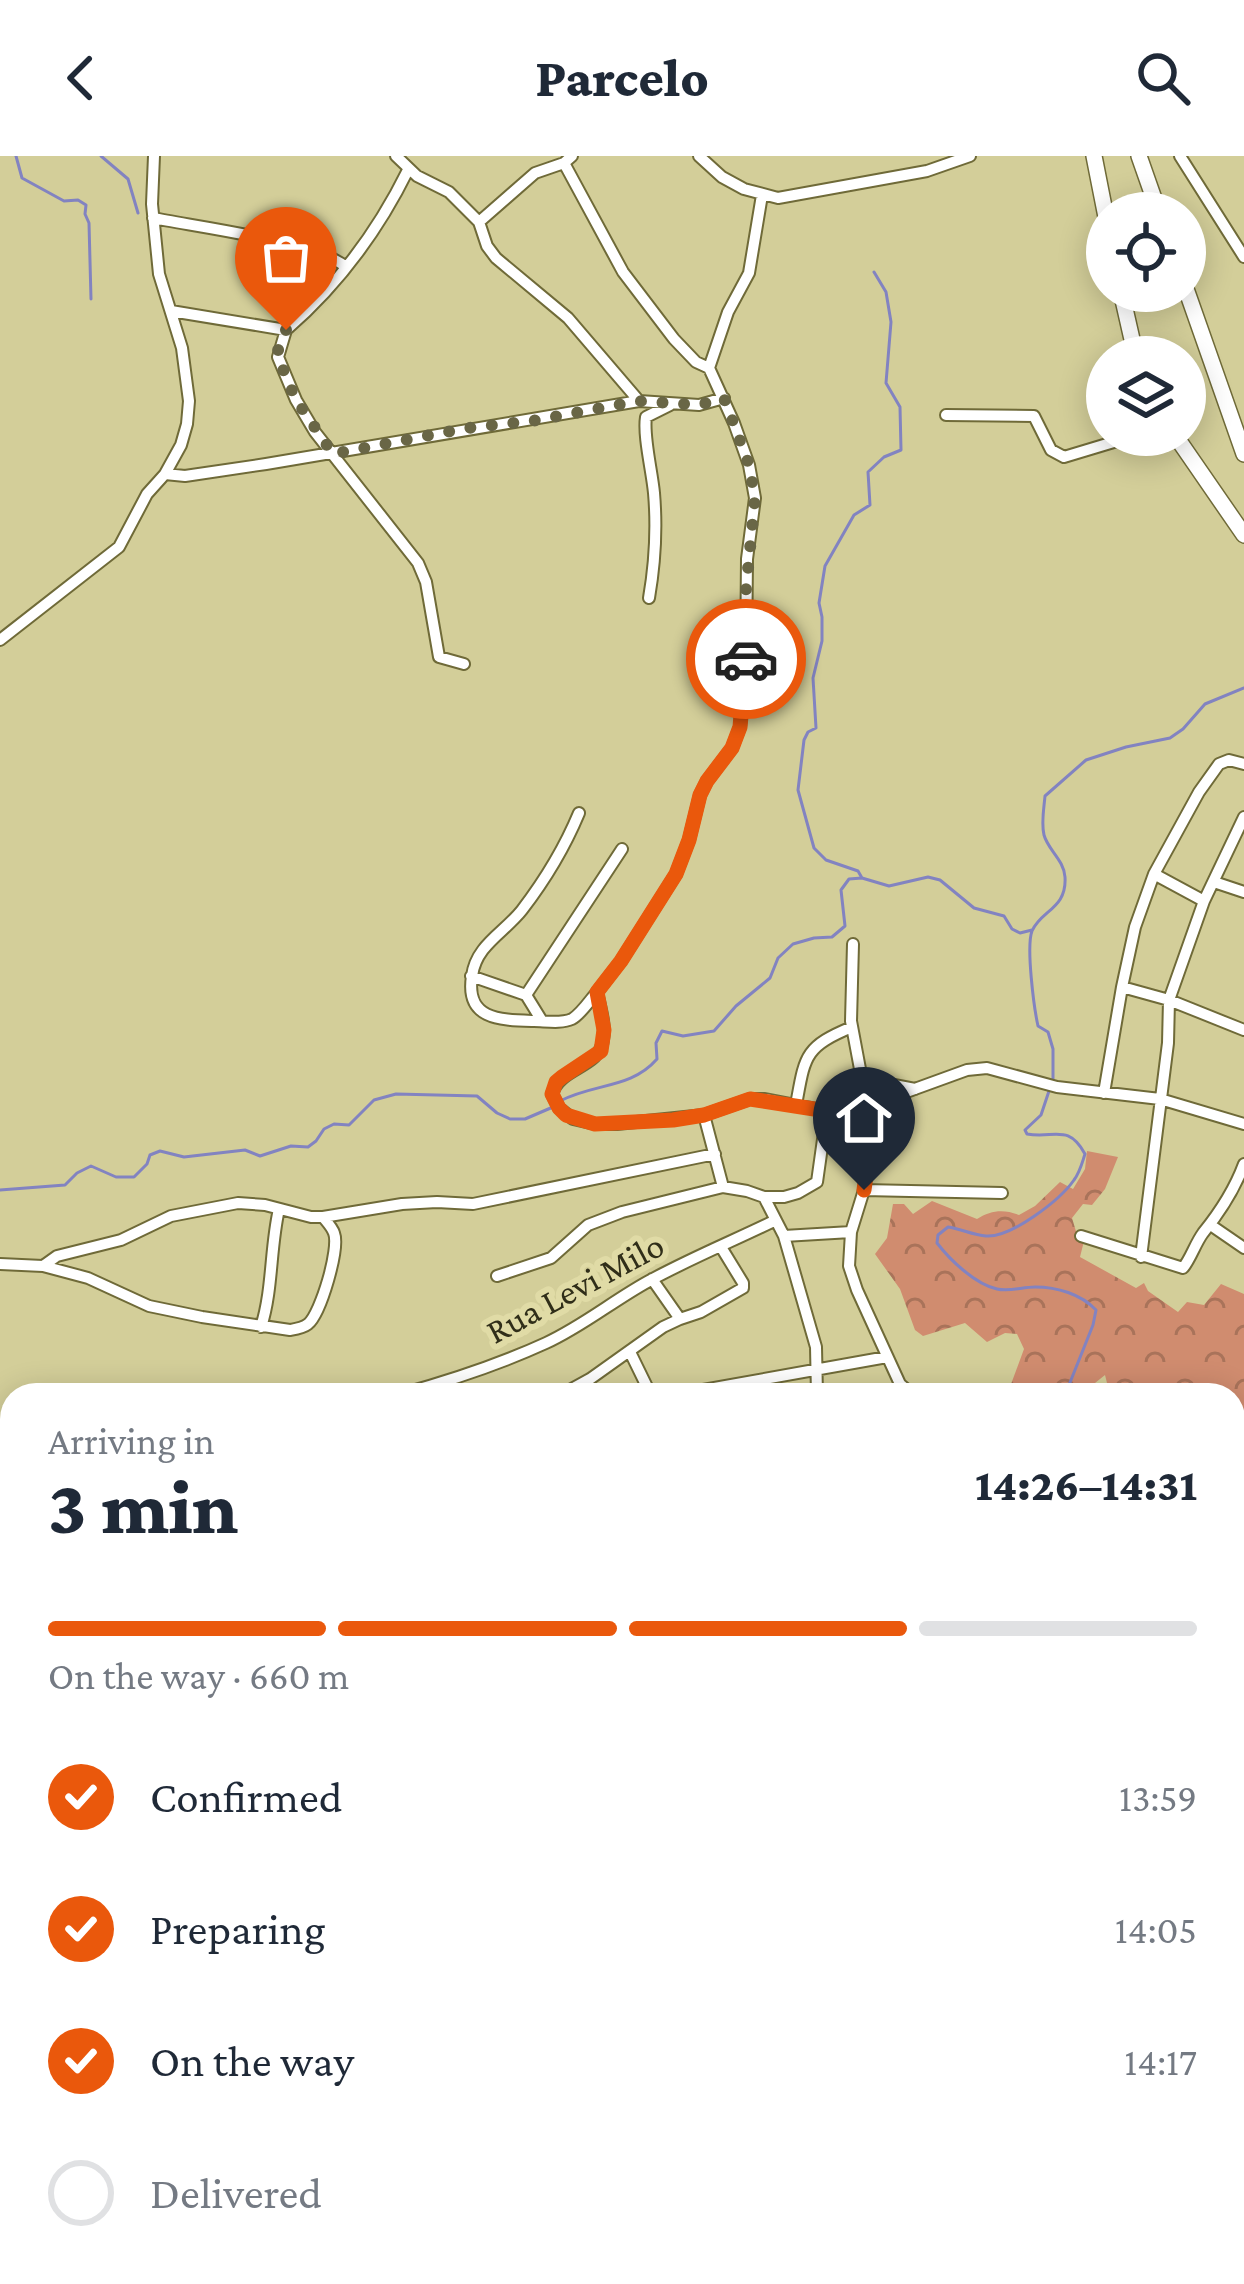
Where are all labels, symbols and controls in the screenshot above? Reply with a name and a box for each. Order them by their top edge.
icon: back [48,45,114,111]
icon: search [1130,45,1196,111]
text: Parcelo [535,48,709,108]
map controls [1086,192,1206,456]
button: locate [1086,192,1206,312]
pin [235,207,337,330]
icon: bag [253,225,319,291]
button: layers [1086,336,1206,456]
courier [686,599,806,719]
icon: car [713,626,779,692]
pin [813,1067,915,1190]
icon: home [831,1085,897,1151]
street label: Rua Levi Milo [479,1225,671,1351]
text: Arriving in [48,1419,215,1462]
text: 14:26–14:31 [975,1460,1197,1510]
text: 3 min [48,1463,238,1550]
text: On the way · 660 m [48,1654,349,1697]
icon: check [48,1764,114,1830]
text: Confirmed [150,1772,342,1822]
text: 13:59 [1119,1776,1197,1819]
icon: check [48,1896,114,1962]
text: Preparing [150,1904,326,1954]
text: 14:05 [1115,1908,1197,1951]
icon: check [48,2028,114,2094]
text: On the way [150,2036,354,2086]
text: 14:17 [1124,2040,1197,2083]
text: Delivered [150,2168,322,2218]

